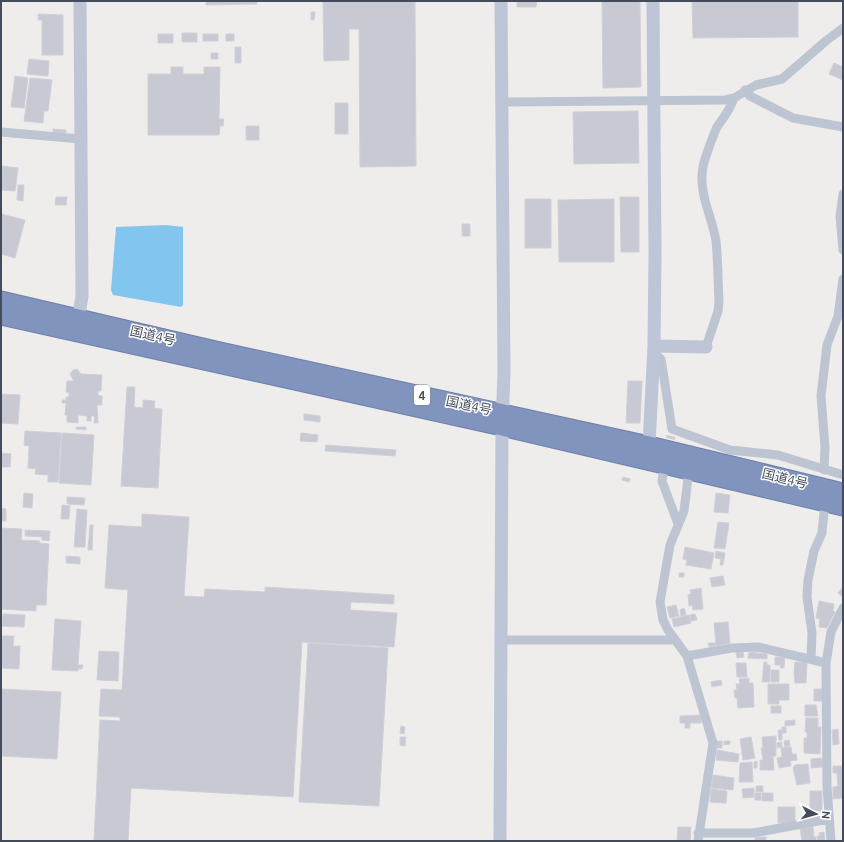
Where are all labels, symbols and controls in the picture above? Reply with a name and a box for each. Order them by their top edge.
street label: 国道4号 [129,323,177,347]
road number: 4 [414,385,430,405]
street label: 国道4号 [445,393,493,417]
street label: 国道4号 [761,466,809,490]
north arrow [796,794,836,834]
text: N [820,810,832,820]

